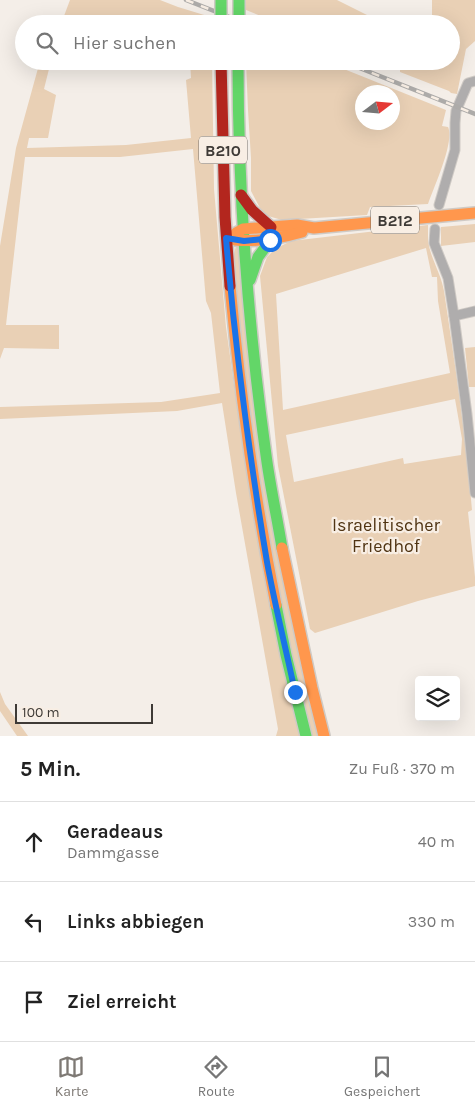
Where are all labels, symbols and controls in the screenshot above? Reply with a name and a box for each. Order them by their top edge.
search box [15,15,460,70]
icon: search [33,29,61,57]
text: Hier suchen [73,32,176,54]
north arrow [355,85,400,130]
road number: B210 [199,136,247,164]
road number: B212 [371,206,419,234]
route start [259,229,282,252]
park label: Israelitischer Friedhof [332,514,441,557]
map controls [415,676,460,721]
button: layers [415,676,460,721]
route end [284,681,307,704]
scale bar [15,701,152,724]
text: 100 m [22,704,60,721]
text: 5 Min. [20,757,80,781]
text: Zu Fuß · 370 m [349,759,455,778]
text: Geradeaus [67,821,163,843]
icon: ahead [20,828,48,856]
text: 40 m [418,832,455,851]
text: Dammgasse [67,843,159,862]
icon: left [20,908,48,936]
text: Links abbiegen [67,911,204,933]
text: 330 m [408,912,455,931]
icon: arrive [20,988,48,1016]
text: Ziel erreicht [67,991,177,1013]
tab: Karte [55,1053,88,1100]
tab: Route [198,1053,235,1100]
tab: Gespeichert [344,1053,420,1100]

